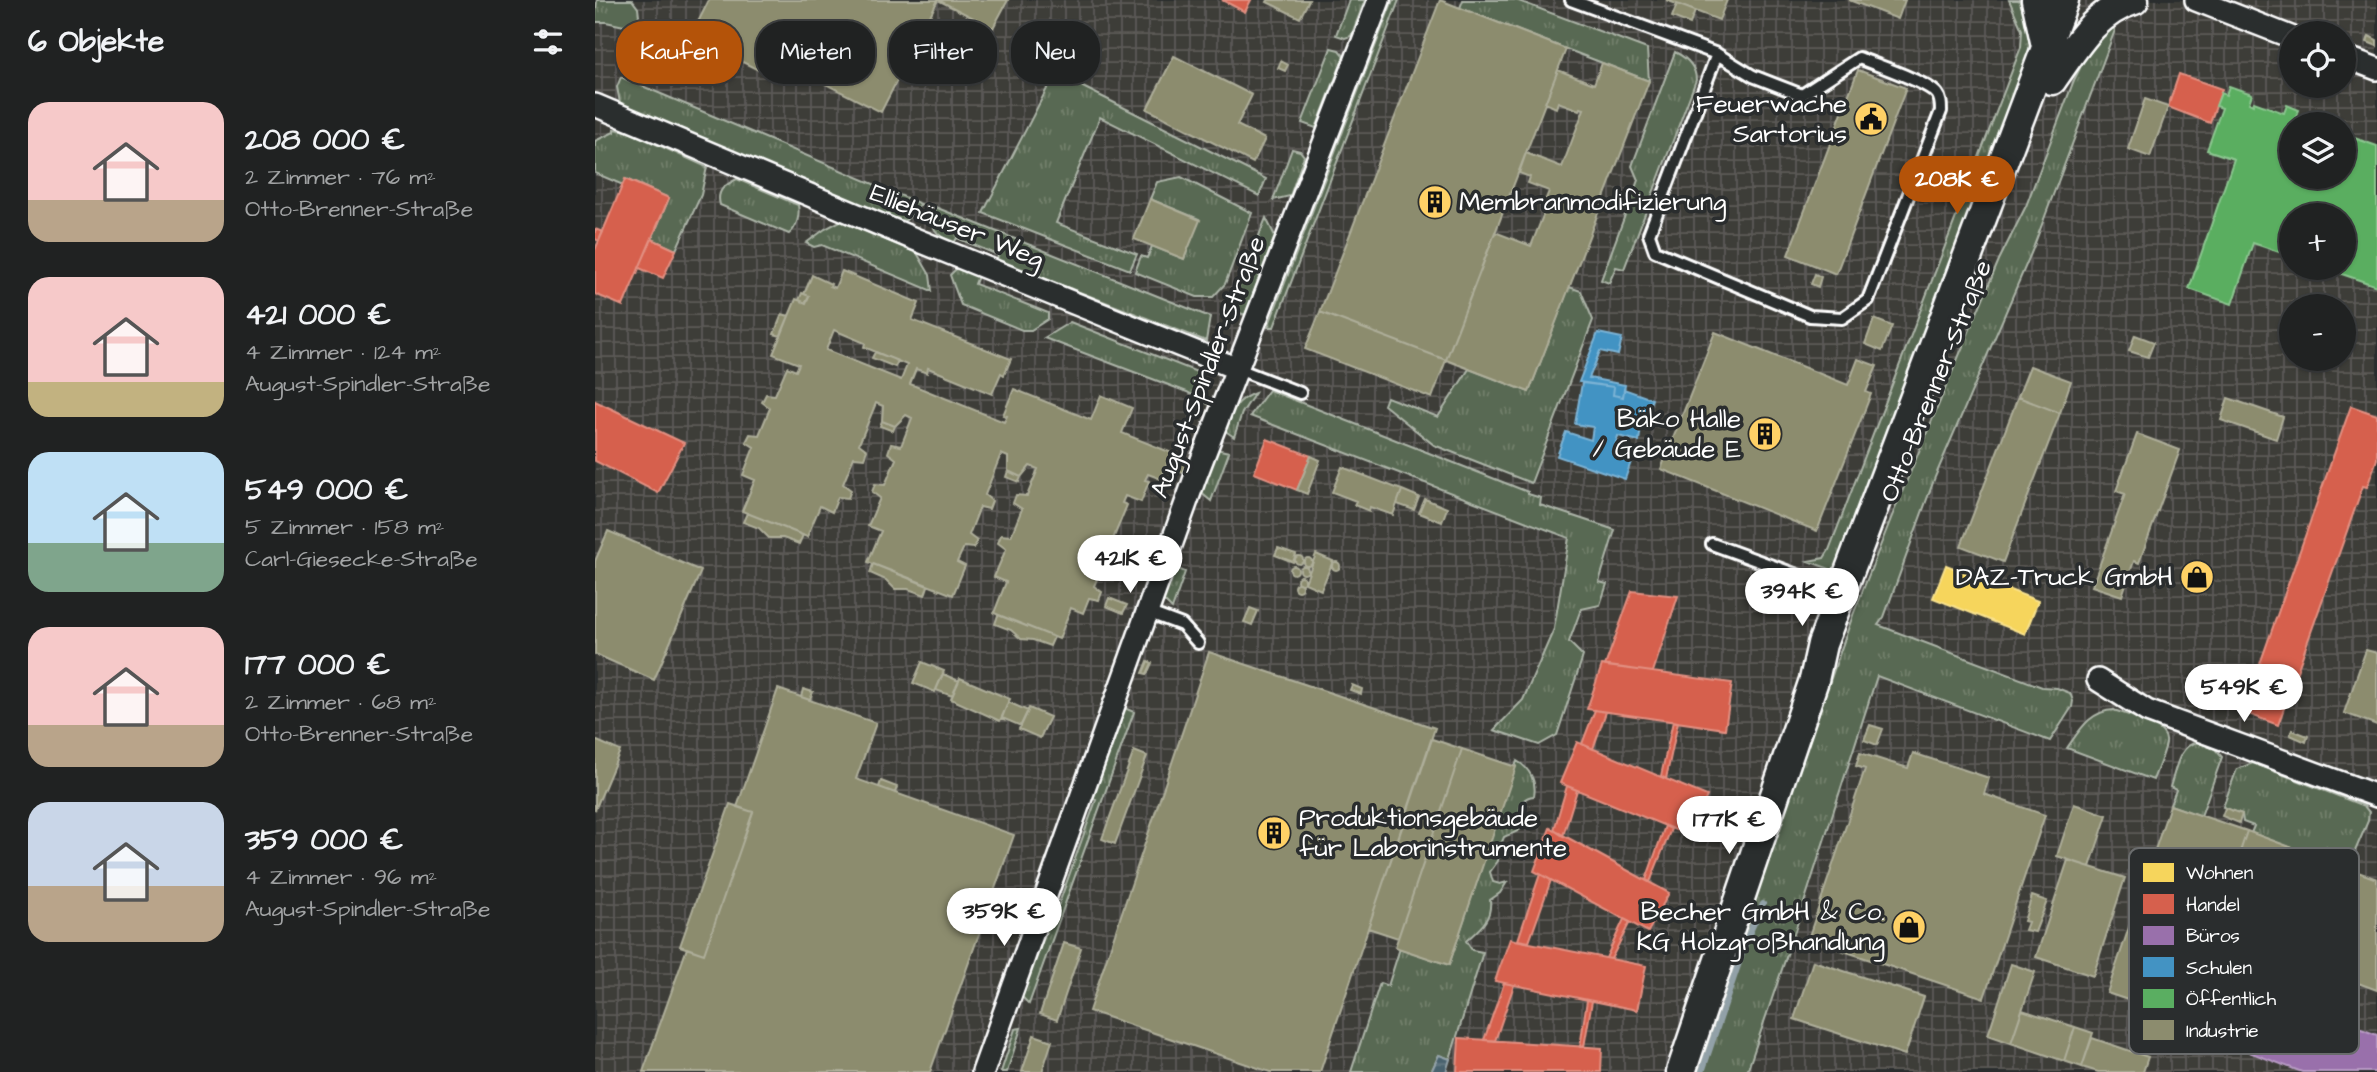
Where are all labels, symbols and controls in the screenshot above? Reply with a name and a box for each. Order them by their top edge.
text: 6 Objekte [28,21,164,63]
chip: Kaufen [616,21,742,84]
chip: Mieten [756,21,875,84]
chip: Filter [889,21,997,84]
chip: Neu [1011,21,1100,84]
map controls [2279,21,2356,371]
button: locate [2279,21,2356,98]
icon: filters [529,23,567,61]
place label: Feuerwache Sartorius [1696,86,1847,152]
public building icon: Feuerwache Sartorius [1852,100,1890,138]
button: layers [2279,112,2356,189]
text: 208 000 € [245,119,405,161]
icon: home [84,130,168,214]
pin: 208K € [1900,156,2014,216]
text: 2 Zimmer · 76 m² [245,161,436,193]
text: 208K € [1915,163,1999,195]
street label: Elliehäuser Weg [864,175,1049,279]
building icon: Membranmodifizierung [1416,183,1454,221]
place label: Membranmodifizierung [1459,184,1726,222]
text: Otto-Brenner-Straße [245,193,473,225]
button: + [2279,203,2356,280]
street label: August-Spindler-Straße [1141,231,1276,504]
street label: Otto-Brenner-Straße [1871,255,2001,507]
text: 421 000 € [245,294,391,336]
button: − [2279,294,2356,371]
icon: home [84,305,168,389]
text: 4 Zimmer · 124 m² [245,336,441,368]
text: August-Spindler-Straße [245,368,490,400]
place label: Bäko Halle / Gebäude E [1592,401,1741,467]
building icon: Bäko Halle / Gebäude E [1746,415,1784,453]
text: 549 000 € [245,469,408,511]
icon: home [84,480,168,564]
text: 5 Zimmer · 158 m² [245,511,444,543]
pin: 421K € [1073,536,1187,595]
text: 421K € [1093,542,1167,574]
text: Carl-Giesecke-Straße [245,543,478,575]
shop icon: DAZ-Truck GmbH [2178,558,2216,596]
place label: DAZ-Truck GmbH [1956,559,2173,595]
pin: 394K € [1745,568,1859,628]
text: 394K € [1761,575,1843,607]
text: 177 000 € [245,644,390,686]
icon: home [84,655,168,739]
pin: 549K € [2187,664,2301,724]
text: 549K € [2201,671,2287,703]
text: 2 Zimmer · 68 m² [245,686,437,718]
text: Otto-Brenner-Straße [245,718,473,750]
pin: 177K € [1672,796,1786,856]
place label: Produktionsgebäude für Laborinstrumente [1299,800,1567,866]
text: 177K € [1693,803,1765,835]
building icon: Produktionsgebäude für Laborinstrumente [1255,814,1293,852]
text: 359 000 € [245,819,403,861]
icon: home [84,830,168,914]
legend [2129,848,2359,1054]
text: Wohnen [2186,860,2253,887]
text: 4 Zimmer · 96 m² [245,861,437,893]
pin: 359K € [947,888,1061,948]
text: Handel [2186,892,2240,919]
text: August-Spindler-Straße [245,893,490,925]
place label: Becher GmbH & Co. KG Holzgroßhandlung [1637,894,1885,962]
text: 359K € [963,895,1045,927]
shop icon: Becher GmbH & Co. KG Holzgroßhandlung [1890,908,1928,946]
text: Büros [2186,923,2240,950]
text: Schulen [2186,955,2252,982]
text: Öffentlich [2186,986,2277,1013]
text: Industrie [2186,1018,2259,1045]

